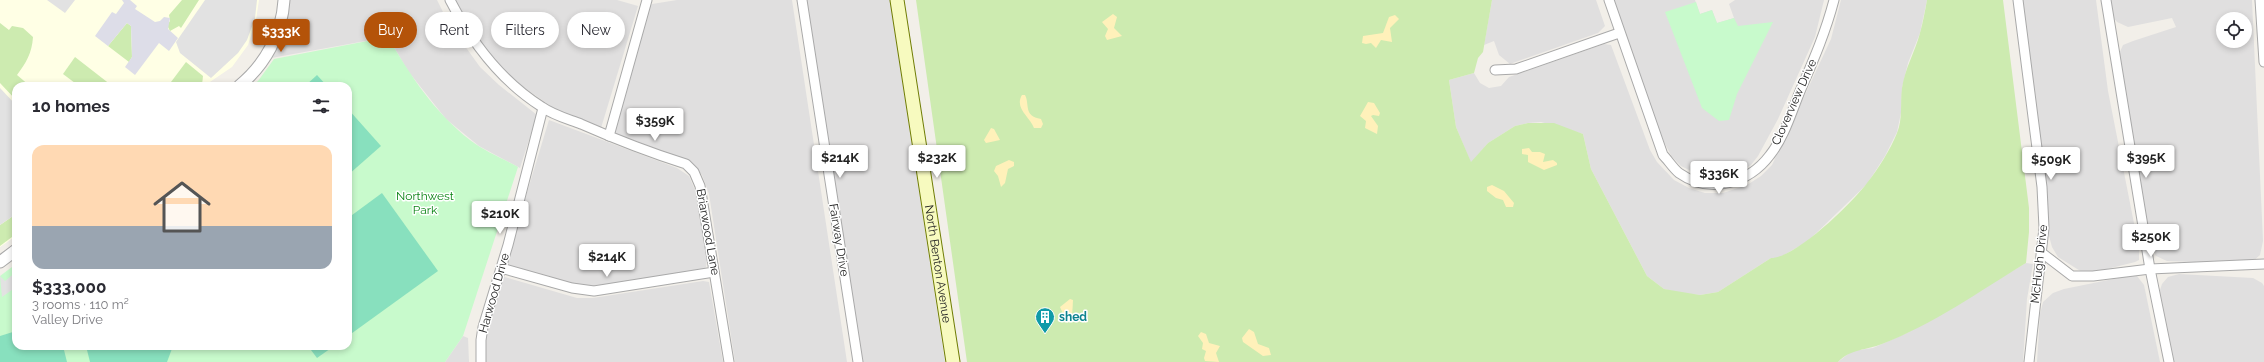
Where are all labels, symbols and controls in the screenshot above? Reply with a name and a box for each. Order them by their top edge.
chip: Buy [364,12,417,48]
chip: Rent [425,12,483,48]
chip: Filters [491,12,559,48]
chip: New [567,12,625,48]
map controls [2216,12,2252,48]
button: locate [2216,12,2252,48]
pin: $333K [253,19,309,53]
text: $333K [262,24,300,39]
street label: Cloverview Drive [1769,57,1819,147]
icon: filters [310,95,332,117]
text: 10 homes [32,96,110,116]
pin: $359K [627,108,683,142]
text: $359K [636,113,674,128]
pin: $214K [812,145,868,179]
pin: $232K [909,145,965,179]
pin: $395K [2118,145,2174,179]
pin: $509K [2023,147,2079,181]
text: $214K [821,150,859,165]
text: $232K [918,150,956,165]
text: $395K [2127,150,2165,165]
text: $509K [2031,152,2071,167]
pin: $336K [1691,161,1747,195]
text: $336K [1699,166,1739,181]
icon: home [146,171,218,243]
street label: Briarwood Lane [694,188,722,276]
park label: Northwest Park [396,189,454,217]
pin: $210K [472,201,528,235]
street label: Fairway Drive [826,203,852,277]
street label: North Benton Avenue [922,204,954,324]
text: $210K [481,206,519,221]
street label: McHugh Drive [2028,224,2050,304]
pin: $250K [2123,224,2179,258]
text: $250K [2131,229,2171,244]
pin: $214K [579,244,635,278]
text: $214K [588,249,626,264]
street label: Harwood Drive [476,251,512,335]
text: $333,000 [32,277,106,297]
text: 3 rooms · 110 m² [32,297,129,312]
building icon: shed [1034,306,1056,334]
place label: shed [1059,310,1087,324]
text: Valley Drive [32,312,103,327]

